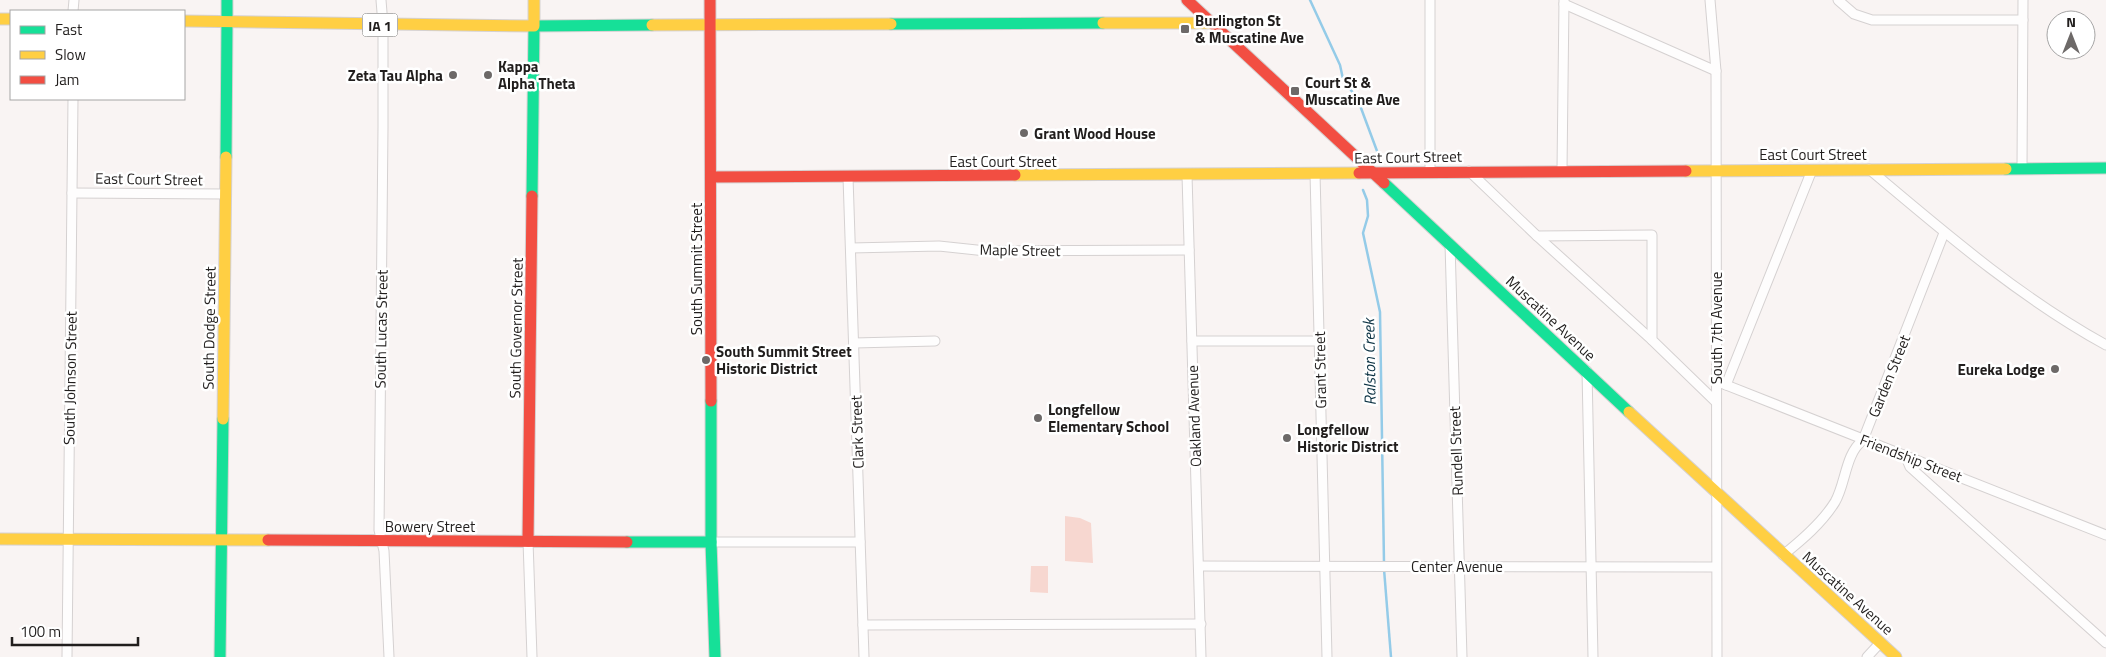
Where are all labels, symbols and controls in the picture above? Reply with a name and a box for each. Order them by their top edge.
place label: Burlington St & Muscatine Ave [1195,9,1304,49]
legend [10,10,185,100]
north arrow [2046,10,2096,60]
text: N [2066,11,2076,32]
road number: IA 1 [362,14,398,36]
text: Fast [55,18,83,41]
marker: Burlington St & Muscatine Ave [1179,23,1191,35]
text: Slow [55,43,86,66]
place label: Kappa Alpha Theta [498,55,576,95]
place label: Zeta Tau Alpha [348,64,443,87]
text: Jam [55,68,79,91]
marker: Zeta Tau Alpha [447,69,459,81]
marker: Kappa Alpha Theta [482,69,494,81]
place label: Court St & Muscatine Ave [1305,71,1400,111]
marker: Court St & Muscatine Ave [1289,85,1301,97]
place label: Grant Wood House [1034,122,1156,145]
marker: Grant Wood House [1018,127,1030,139]
street label: East Court Street [1759,143,1868,166]
street label: East Court Street [1354,145,1463,169]
street label: East Court Street [949,150,1058,173]
street label: East Court Street [95,167,204,191]
street label: South Summit Street [685,202,708,335]
street label: Maple Street [979,238,1061,262]
street label: South Governor Street [503,257,529,399]
street label: South Dodge Street [196,265,222,390]
street label: South Lucas Street [368,269,394,389]
street label: Muscatine Avenue [1501,270,1601,366]
street label: South 7th Avenue [1705,272,1728,384]
street label: South Johnson Street [57,310,83,445]
water label: Ralston Creek [1356,317,1382,405]
street label: Grant Street [1308,330,1332,409]
street label: Garden Street [1862,331,1916,421]
place label: South Summit Street Historic District [716,340,852,380]
marker: South Summit Street Historic District [700,354,712,366]
place label: Eureka Lodge [1958,358,2045,381]
marker: Eureka Lodge [2049,363,2061,375]
street label: Oakland Avenue [1181,365,1207,467]
street label: Clark Street [844,394,870,469]
place label: Longfellow Elementary School [1048,398,1169,438]
street label: Rundell Street [1443,405,1469,496]
marker: Longfellow Elementary School [1032,412,1044,424]
place label: Longfellow Historic District [1297,418,1399,458]
street label: Friendship Street [1857,428,1966,488]
marker: Longfellow Historic District [1281,432,1293,444]
street label: Bowery Street [385,515,476,538]
street label: Muscatine Avenue [1797,546,1899,640]
street label: Center Avenue [1411,555,1503,578]
scale bar [12,614,139,646]
text: 100 m [20,620,61,643]

